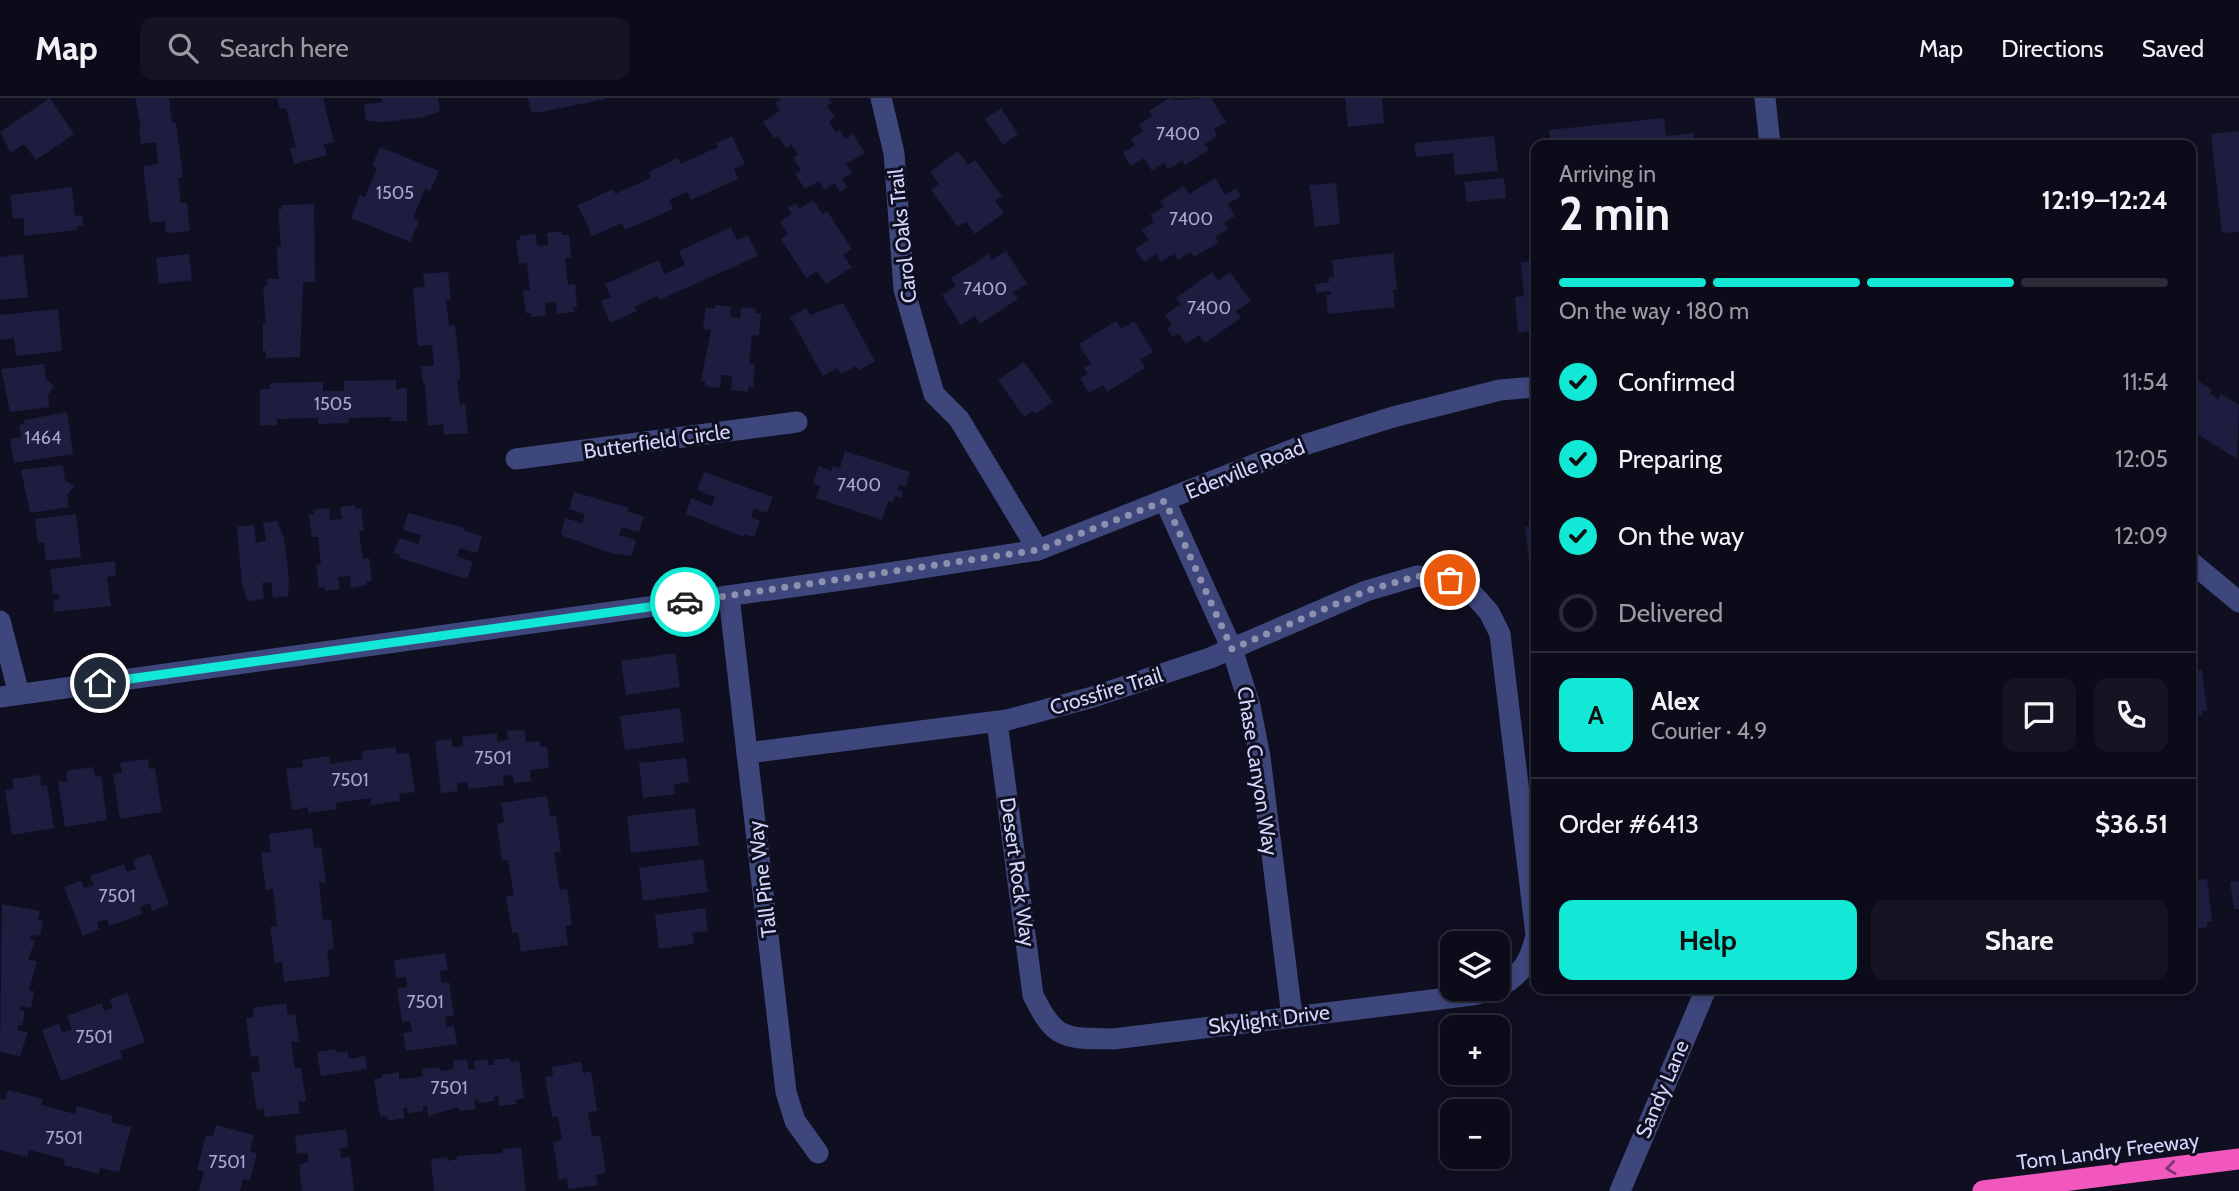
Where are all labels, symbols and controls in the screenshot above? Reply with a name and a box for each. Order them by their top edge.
search box [140,17,630,80]
text: Map [35,28,98,68]
icon: search [164,29,202,67]
text: Search here [220,32,349,64]
text: Map [1919,34,1963,63]
text: Directions [2001,34,2104,63]
text: Saved [2142,34,2204,63]
house number: 7400 [1156,123,1200,145]
text: Arriving in [1559,160,1656,188]
street label: Carol Oaks Trail [883,168,921,304]
house number: 1505 [376,182,414,204]
text: 12:19–12:24 [2042,184,2168,216]
text: 2 min [1559,186,1670,242]
house number: 7400 [1169,208,1213,230]
house number: 7400 [963,278,1007,300]
house number: 7400 [1187,297,1231,319]
text: On the way · 180 m [1559,297,1749,325]
icon: check [1559,363,1597,401]
text: Confirmed [1618,366,1735,398]
text: 11:54 [2122,368,2168,396]
house number: 1505 [314,393,352,415]
street label: Butterfield Circle [582,418,732,464]
house number: 1464 [25,427,61,449]
street label: Ederville Road [1182,434,1308,504]
icon: check [1559,440,1597,478]
text: Preparing [1618,443,1722,475]
text: 12:05 [2115,445,2168,473]
house number: 7400 [837,474,881,496]
icon: check [1559,517,1597,555]
text: On the way [1618,520,1744,552]
text: 12:09 [2115,522,2168,550]
pin [1420,550,1480,610]
icon: bag [1431,561,1469,599]
courier [650,567,720,637]
icon: car [666,583,704,621]
text: Delivered [1618,597,1723,629]
pin [70,653,130,713]
street label: Crossfire Trail [1047,662,1165,720]
icon: home [81,664,119,702]
button: chat [2002,678,2076,752]
button: phone [2094,678,2168,752]
street label: Chase Canyon Way [1232,685,1284,858]
text: Alex [1651,685,1700,717]
text: A [1588,699,1604,731]
text: Courier · 4.9 [1651,717,1767,745]
house number: 7501 [474,747,512,769]
house number: 7501 [331,769,369,791]
street label: Desert Rock Way [995,796,1041,949]
text: Order #6413 [1559,808,1699,840]
text: $36.51 [2095,808,2168,840]
street label: Tall Pine Way [742,819,782,939]
house number: 7501 [98,885,136,907]
button: Help [1559,900,1857,980]
button: Share [1871,900,2168,980]
map controls [1440,931,1510,1169]
button: layers [1440,931,1510,1001]
house number: 7501 [406,991,444,1013]
street label: Skylight Drive [1207,999,1331,1039]
button: + [1440,1015,1510,1085]
house number: 7501 [75,1026,113,1048]
street label: Sandy Lane [1630,1036,1694,1142]
house number: 7501 [430,1077,468,1099]
button: − [1440,1099,1510,1169]
house number: 7501 [45,1127,83,1149]
street label: Tom Landry Freeway [2015,1127,2201,1175]
house number: 7501 [208,1151,246,1173]
one-way arrow [2165,1160,2177,1175]

